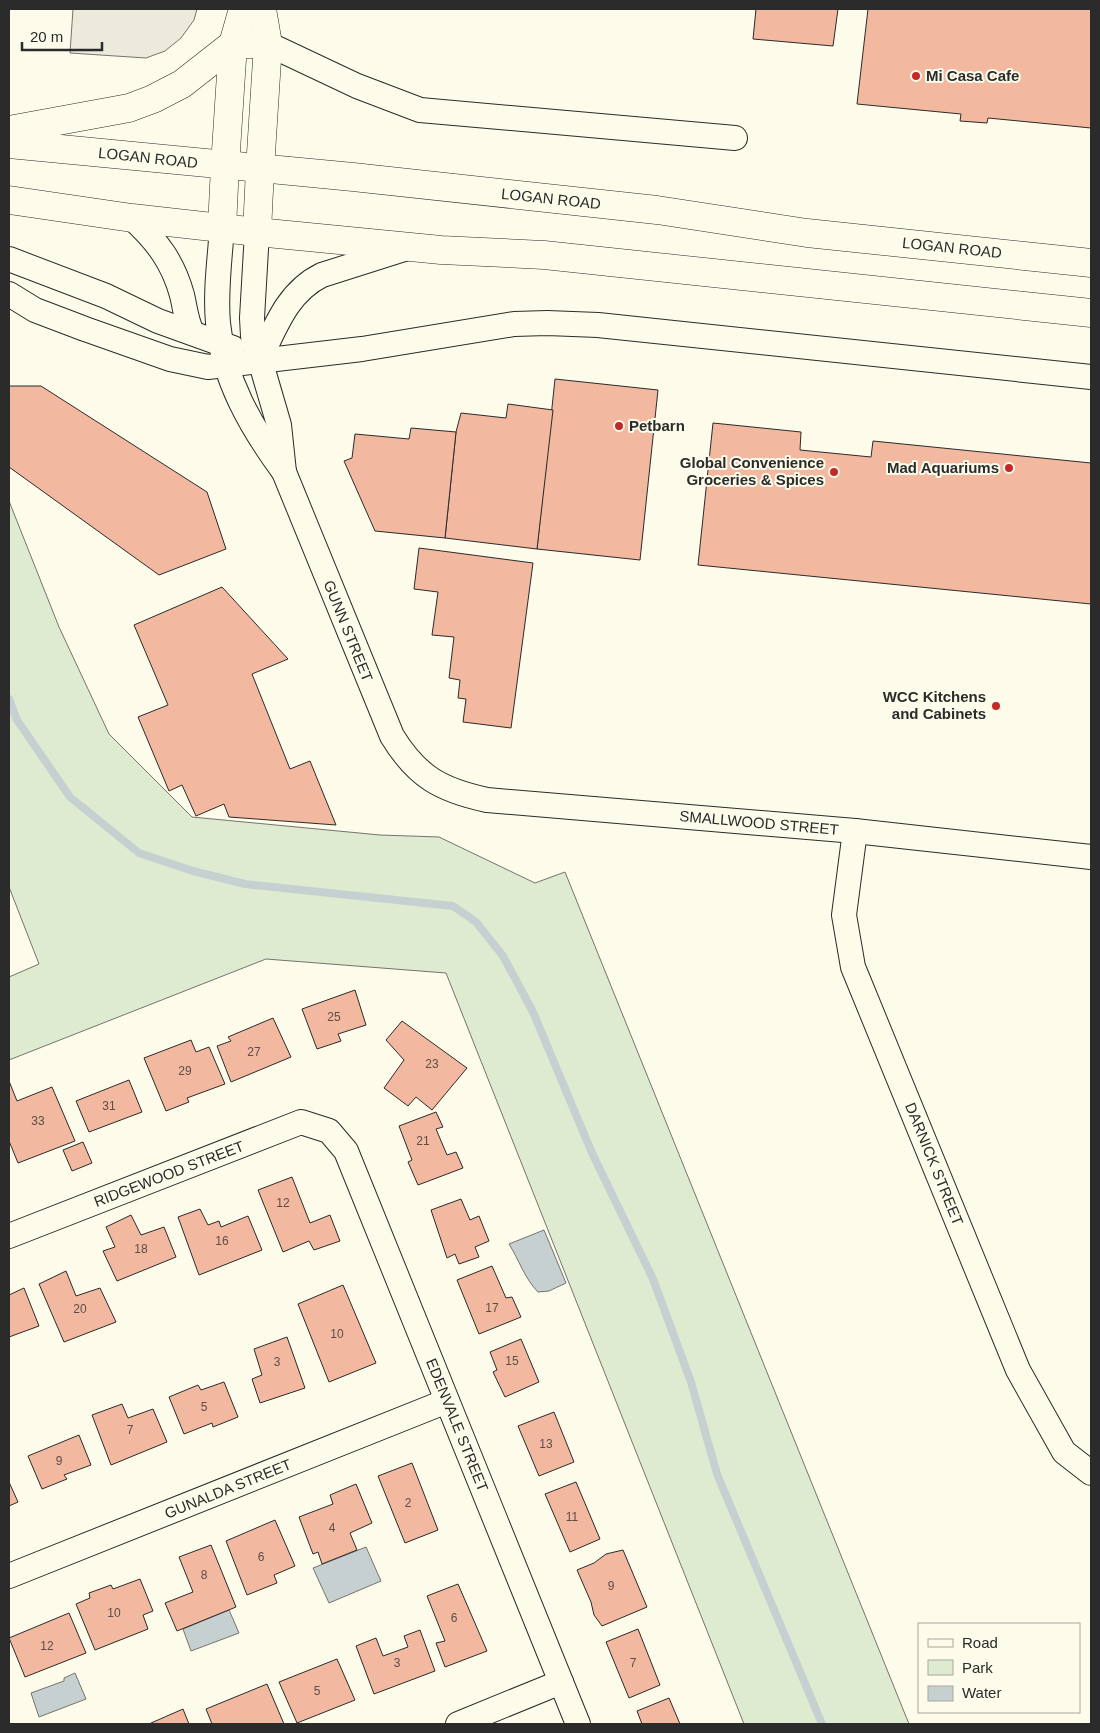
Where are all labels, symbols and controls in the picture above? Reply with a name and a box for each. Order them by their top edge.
scale bar [22,20,102,52]
text: 20 m [30,28,63,45]
place label: Mi Casa Cafe [926,67,1019,84]
marker: Mi Casa Cafe [910,70,922,82]
street label: LOGAN ROAD [97,144,199,171]
street label: LOGAN ROAD [500,185,602,212]
street label: LOGAN ROAD [901,234,1003,261]
place label: Petbarn [629,417,685,434]
marker: Petbarn [613,420,625,432]
place label: Global Convenience Groceries & Spices [680,454,824,488]
place label: Mad Aquariums [887,459,999,476]
marker: Mad Aquariums [1003,462,1015,474]
marker: Global Convenience Groceries & Spices [828,466,840,478]
street label: GUNN STREET [320,578,376,684]
place label: WCC Kitchens and Cabinets [883,688,986,722]
marker: WCC Kitchens and Cabinets [990,700,1002,712]
street label: SMALLWOOD STREET [679,807,839,838]
house number: 25 [327,1010,341,1024]
house number: 27 [247,1045,261,1059]
house number: 23 [425,1057,439,1071]
house number: 29 [178,1064,192,1078]
house number: 31 [102,1099,116,1113]
street label: DARNICK STREET [902,1100,967,1228]
house number: 33 [31,1114,45,1128]
house number: 21 [416,1134,430,1148]
street label: RIDGEWOOD STREET [91,1137,246,1210]
house number: 12 [276,1196,290,1210]
house number: 16 [215,1234,229,1248]
house number: 18 [134,1242,148,1256]
house number: 17 [485,1301,499,1315]
house number: 20 [73,1302,87,1316]
house number: 10 [330,1327,344,1341]
house number: 15 [505,1354,519,1368]
house number: 3 [274,1355,281,1369]
street label: EDENVALE STREET [423,1356,492,1494]
house number: 5 [201,1400,208,1414]
house number: 7 [127,1423,134,1437]
house number: 13 [539,1437,553,1451]
house number: 9 [56,1454,63,1468]
street label: GUNALDA STREET [162,1455,294,1522]
house number: 2 [405,1496,412,1510]
house number: 11 [566,1510,579,1524]
house number: 4 [329,1521,336,1535]
house number: 6 [258,1550,265,1564]
house number: 8 [201,1568,208,1582]
house number: 9 [608,1579,615,1593]
house number: 10 [107,1606,121,1620]
house number: 6 [451,1611,458,1625]
legend [918,1623,1080,1713]
text: Road [962,1634,998,1651]
house number: 12 [40,1639,54,1653]
house number: 3 [394,1656,401,1670]
house number: 7 [630,1656,637,1670]
text: Park [962,1659,993,1676]
house number: 5 [314,1684,321,1698]
text: Water [962,1684,1001,1701]

